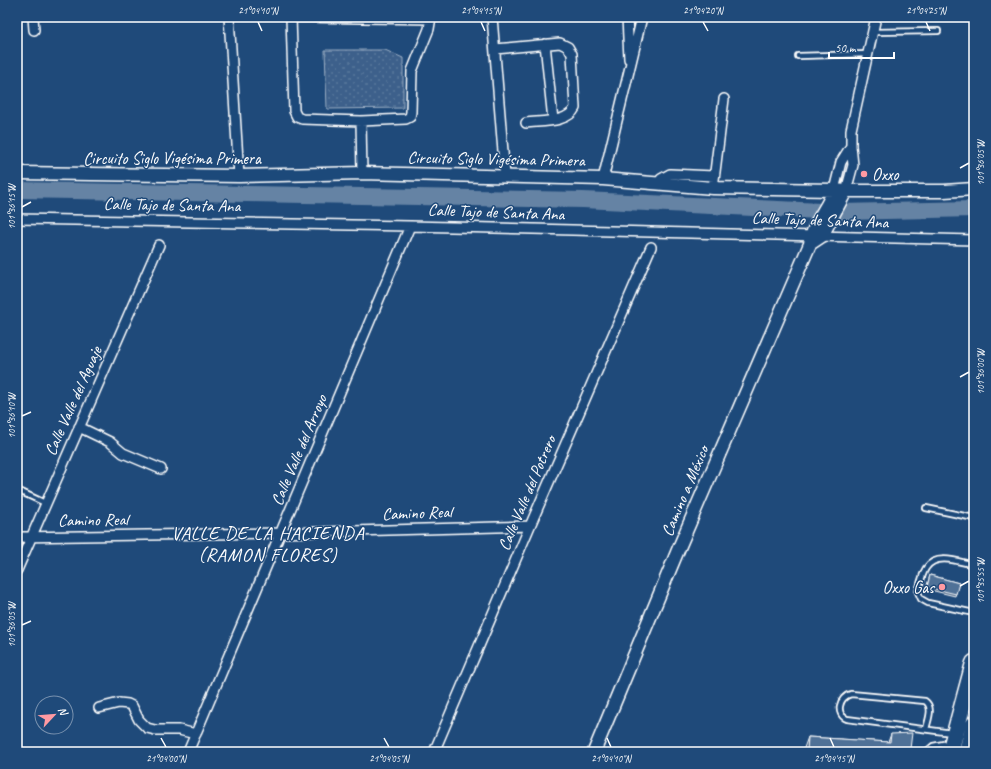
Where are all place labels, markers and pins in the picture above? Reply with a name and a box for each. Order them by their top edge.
place label: Oxxo [872,164,900,185]
marker: Oxxo [859,169,869,179]
place label: Oxxo Gas [882,577,936,598]
marker: Oxxo Gas [937,582,947,592]

